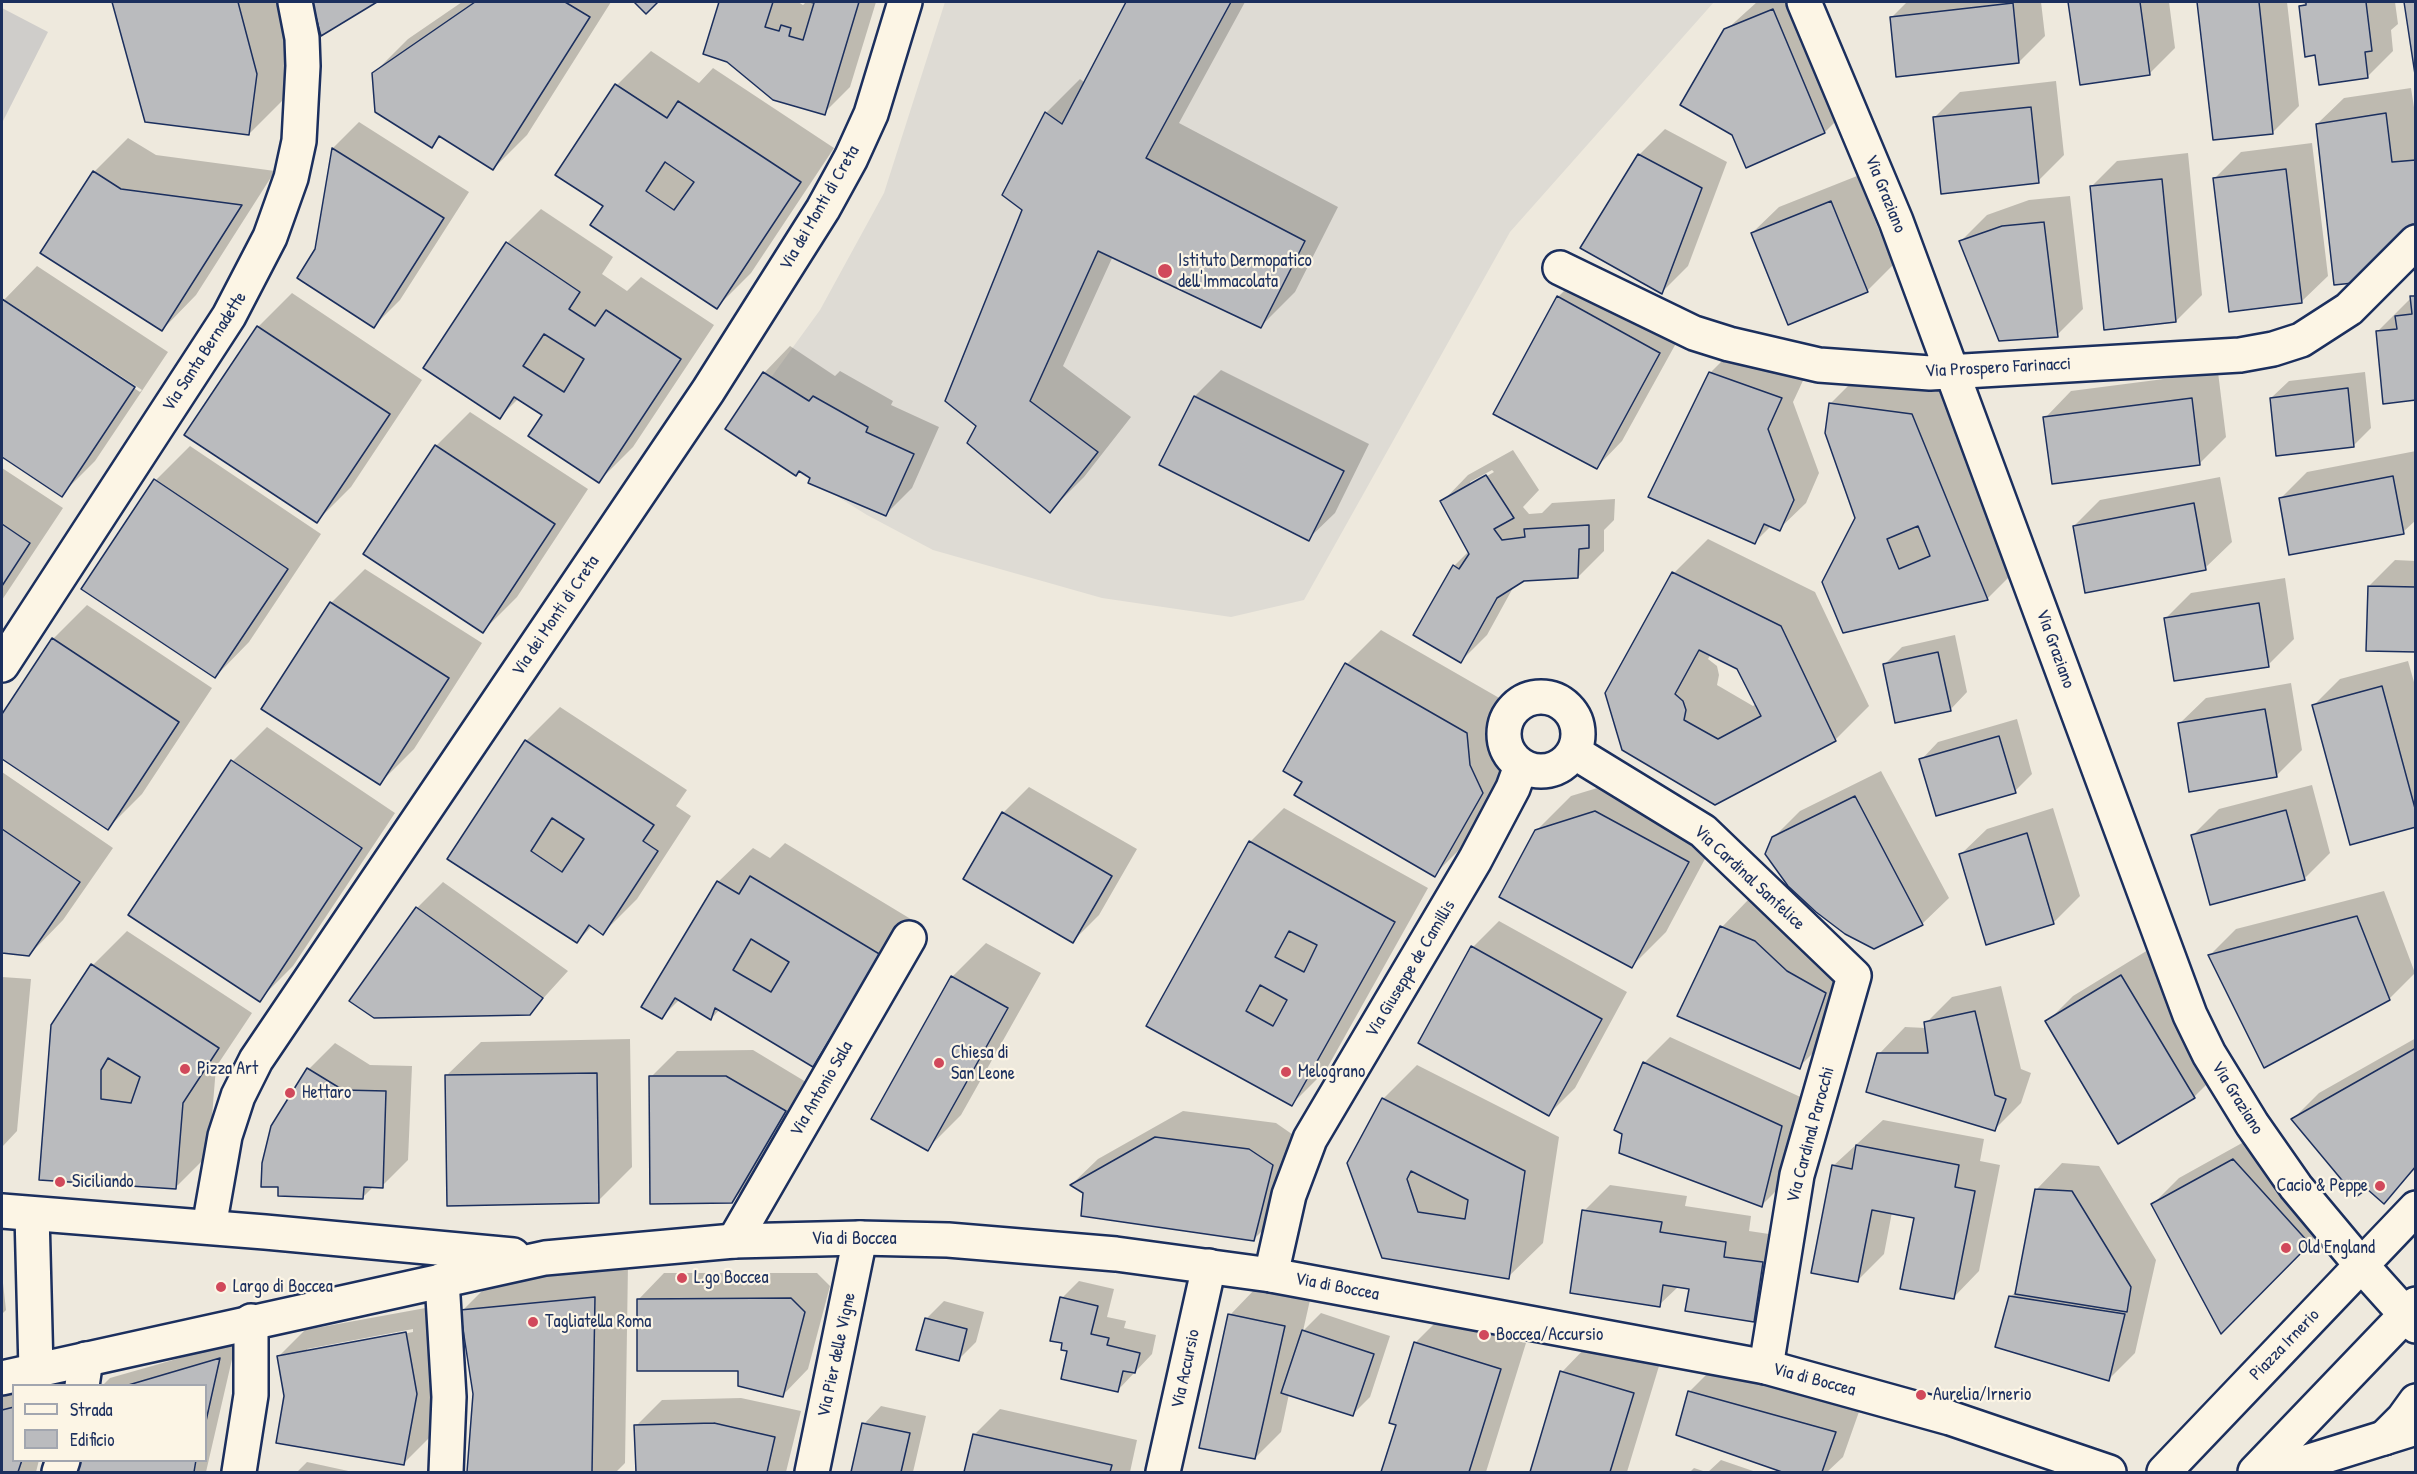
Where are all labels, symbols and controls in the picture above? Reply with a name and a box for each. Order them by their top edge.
street label: Via dei Monti di Creta [776,142,864,274]
street label: Via Graziano [1860,152,1910,236]
place label: Istituto Dermopatico dell'Immacolata [1178,250,1312,292]
marker: Istituto Dermopatico dell'Immacolata [1156,262,1174,280]
street label: Via Santa Bernadette [158,288,252,416]
street label: Via Prospero Farinacci [1924,353,2072,383]
street label: Via dei Monti di Creta [508,552,604,680]
street label: Via Graziano [2031,607,2079,691]
street label: Via Cardinal Sanfelice [1689,821,1809,935]
street label: Via Giuseppe de Camillis [1362,896,1460,1042]
street label: Via Antonio Sala [786,1038,858,1140]
place label: Chiesa di San Leone [951,1042,1015,1084]
marker: Chiesa di San Leone [932,1056,946,1070]
street label: Via Graziano [2206,1057,2268,1139]
place label: Pizza Art [197,1058,258,1080]
place label: Melograno [1298,1061,1365,1083]
marker: Pizza Art [178,1062,192,1076]
marker: Melograno [1279,1065,1293,1079]
street label: Via Cardinal Parocchi [1782,1065,1840,1205]
place label: Hettaro [302,1082,351,1104]
marker: Hettaro [283,1086,297,1100]
place label: Siciliando [72,1171,134,1193]
marker: Siciliando [53,1175,67,1189]
place label: Cacio & Peppe [2277,1175,2368,1197]
marker: Cacio & Peppe [2373,1179,2387,1193]
street label: Via di Boccea [811,1228,897,1250]
place label: Old England [2298,1237,2375,1259]
marker: Old England [2279,1241,2293,1255]
place label: L.go Boccea [694,1267,769,1289]
street label: Via di Boccea [1293,1268,1381,1306]
marker: L.go Boccea [675,1271,689,1285]
place label: Largo di Boccea [233,1276,333,1298]
marker: Largo di Boccea [214,1280,228,1294]
street label: Via Pier delle Vigne [813,1291,861,1419]
street label: Piazza Irnerio [2246,1305,2324,1385]
place label: Tagliatella Roma [545,1311,651,1333]
marker: Tagliatella Roma [526,1315,540,1329]
place label: Boccea/Accursio [1496,1324,1603,1346]
street label: Via Accursio [1167,1327,1205,1411]
marker: Boccea/Accursio [1477,1328,1491,1342]
street label: Via di Boccea [1770,1359,1858,1401]
legend [12,1384,207,1462]
place label: Aurelia/Irnerio [1933,1384,2031,1406]
marker: Aurelia/Irnerio [1914,1388,1928,1402]
text: Strada [70,1397,113,1422]
text: Edificio [70,1427,114,1452]

